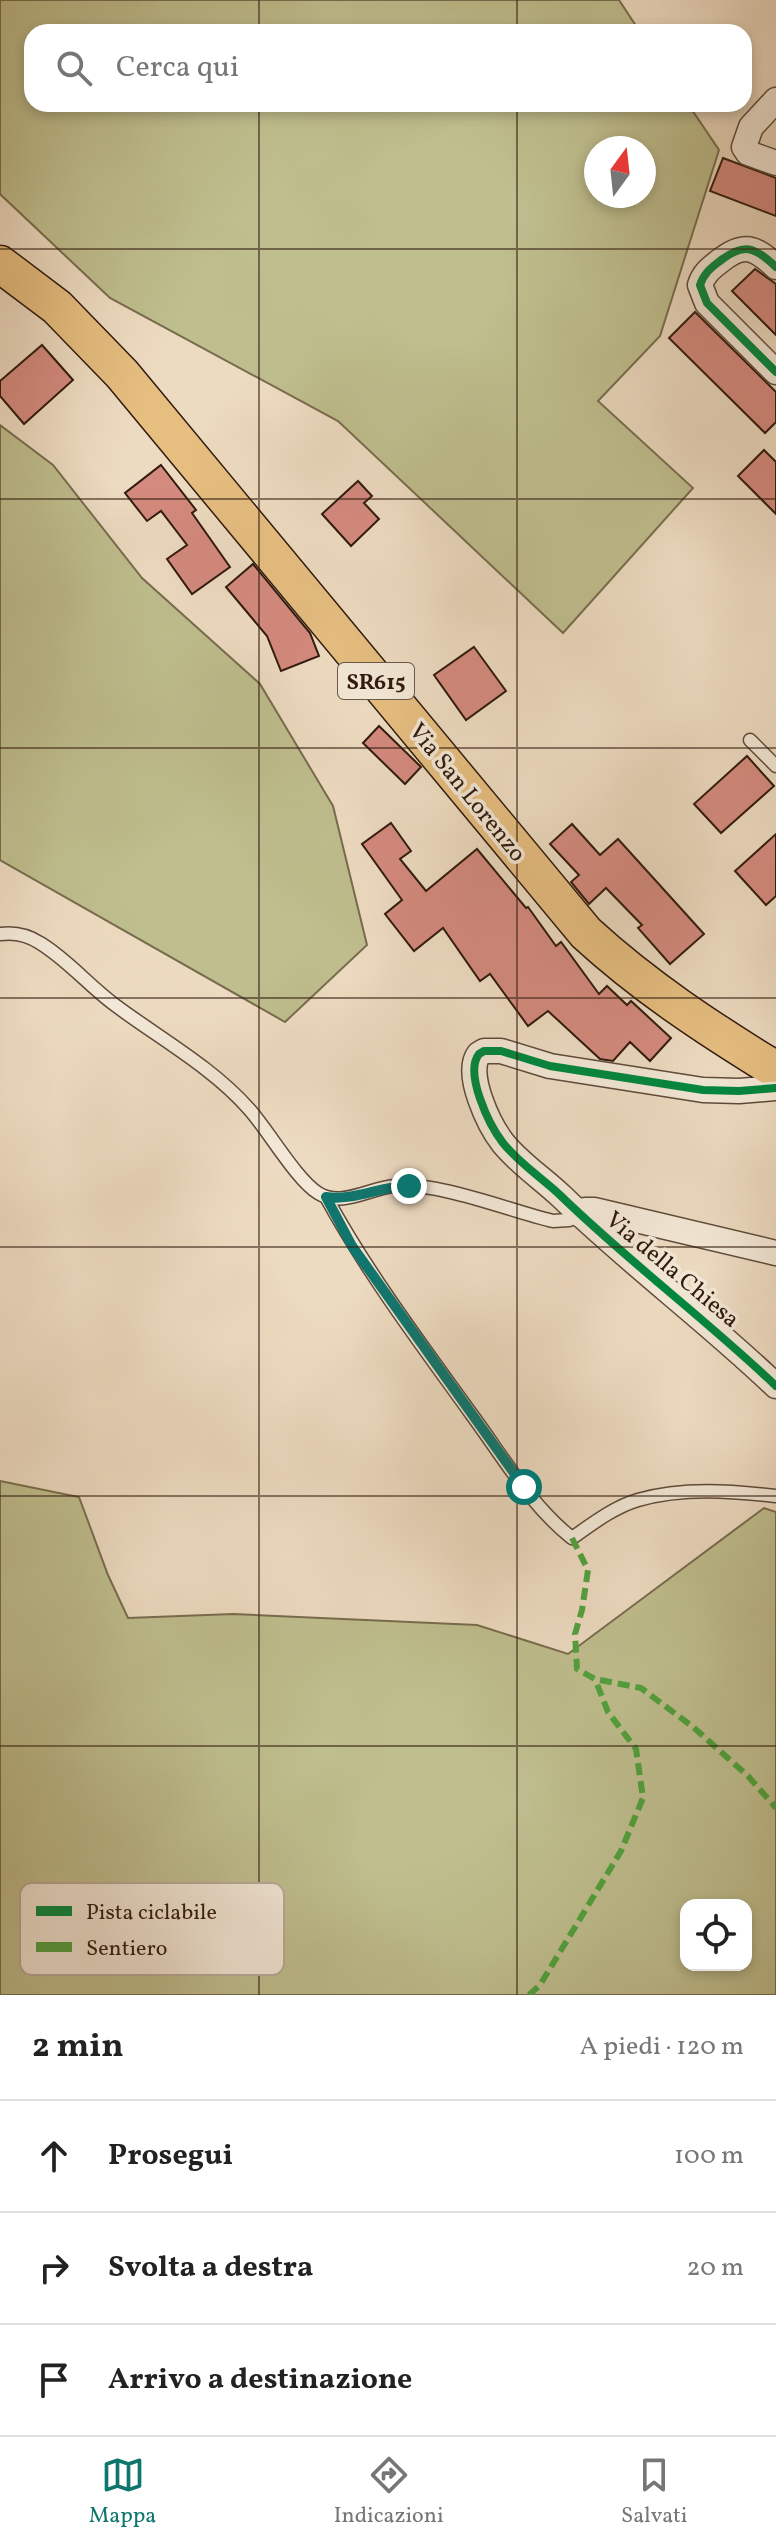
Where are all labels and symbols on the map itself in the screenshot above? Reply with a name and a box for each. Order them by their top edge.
north arrow [584,136,656,208]
road number: SR615 [338,663,414,699]
street label: Via San Lorenzo [400,716,533,870]
route end [391,1168,427,1204]
street label: Via della Chiesa [597,1204,746,1337]
route start [506,1469,542,1505]
legend [20,1883,284,1975]
text: Pista ciclabile [86,1898,217,1929]
text: Sentiero [86,1934,167,1965]

